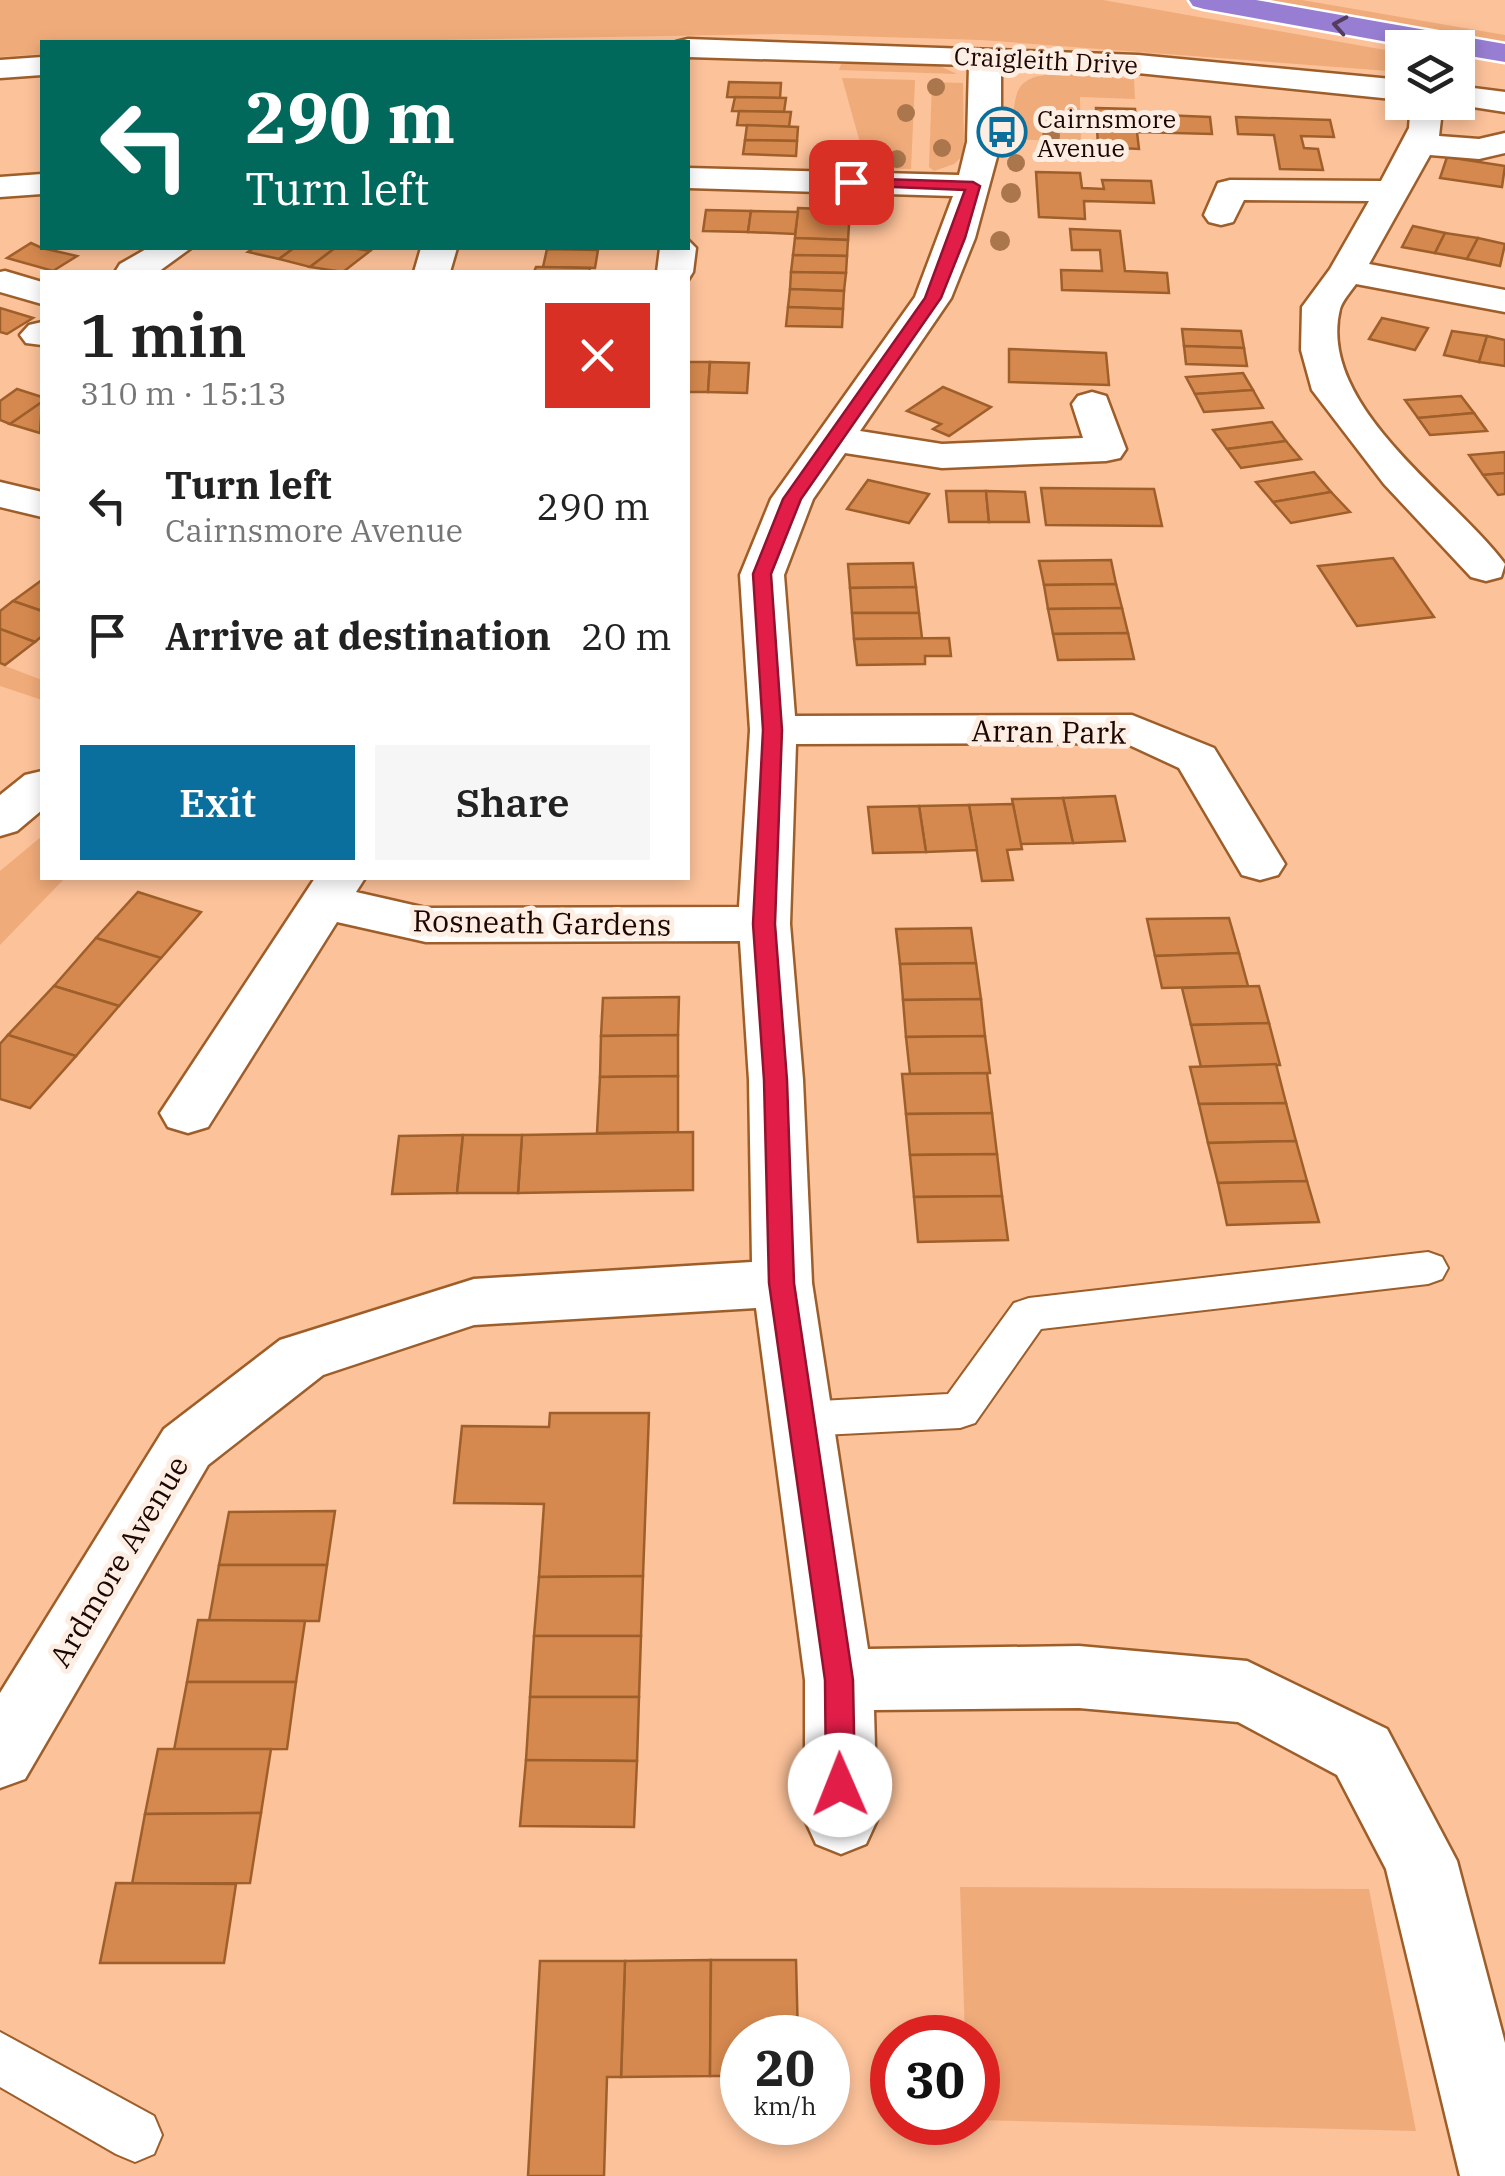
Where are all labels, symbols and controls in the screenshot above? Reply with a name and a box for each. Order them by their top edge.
one-way arrow [1332,15,1348,36]
map controls [1385,30,1475,120]
button: layers [1385,30,1475,120]
street label: Craigleith Drive [953,39,1139,81]
text: 290 m [245,71,455,162]
icon: left [80,80,210,210]
place label: Cairnsmore Avenue [1037,102,1176,164]
bus stop icon: Cairnsmore Avenue [976,106,1028,158]
pin [809,140,894,225]
icon: arrive [824,155,879,210]
text: Turn left [245,159,429,217]
text: 1 min [80,295,247,374]
button: close [545,303,650,408]
text: 310 m · 15:13 [80,372,287,414]
text: Turn left [165,460,332,509]
icon: left [80,478,135,533]
text: 290 m [537,481,650,530]
text: Cairnsmore Avenue [165,509,463,551]
icon: arrive [80,608,135,663]
text: Arrive at destination [165,611,551,660]
text: 20 m [581,611,672,660]
street label: Arran Park [971,710,1127,752]
button: Exit [80,745,355,860]
button: Share [375,745,650,860]
street label: Rosneath Gardens [412,900,672,944]
street label: Ardmore Avenue [40,1448,196,1674]
position arrow [788,1733,892,1837]
speed limit sign: 30 [870,2015,1000,2145]
text: 20 [755,2035,815,2100]
text: km/h [753,2089,817,2122]

